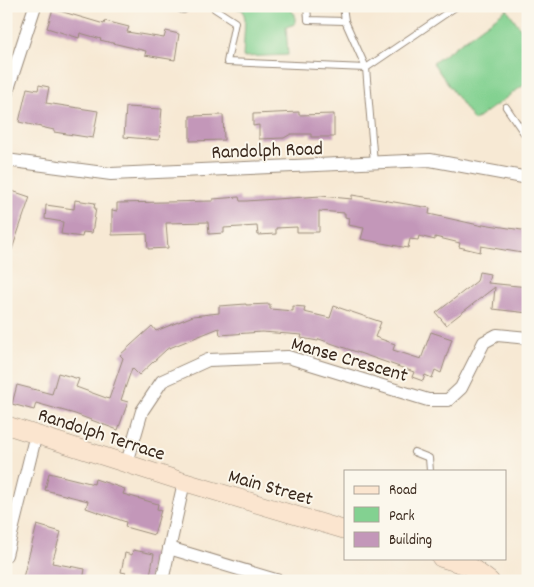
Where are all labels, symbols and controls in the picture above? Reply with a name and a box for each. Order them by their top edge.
street label: Randolph Road [211,136,323,168]
street label: Manse Crescent [288,331,411,391]
street label: Randolph Terrace [34,402,168,470]
street label: Main Street [224,463,316,514]
legend [344,470,506,560]
text: Road [389,480,417,502]
text: Park [389,506,415,528]
text: Building [389,530,432,552]

